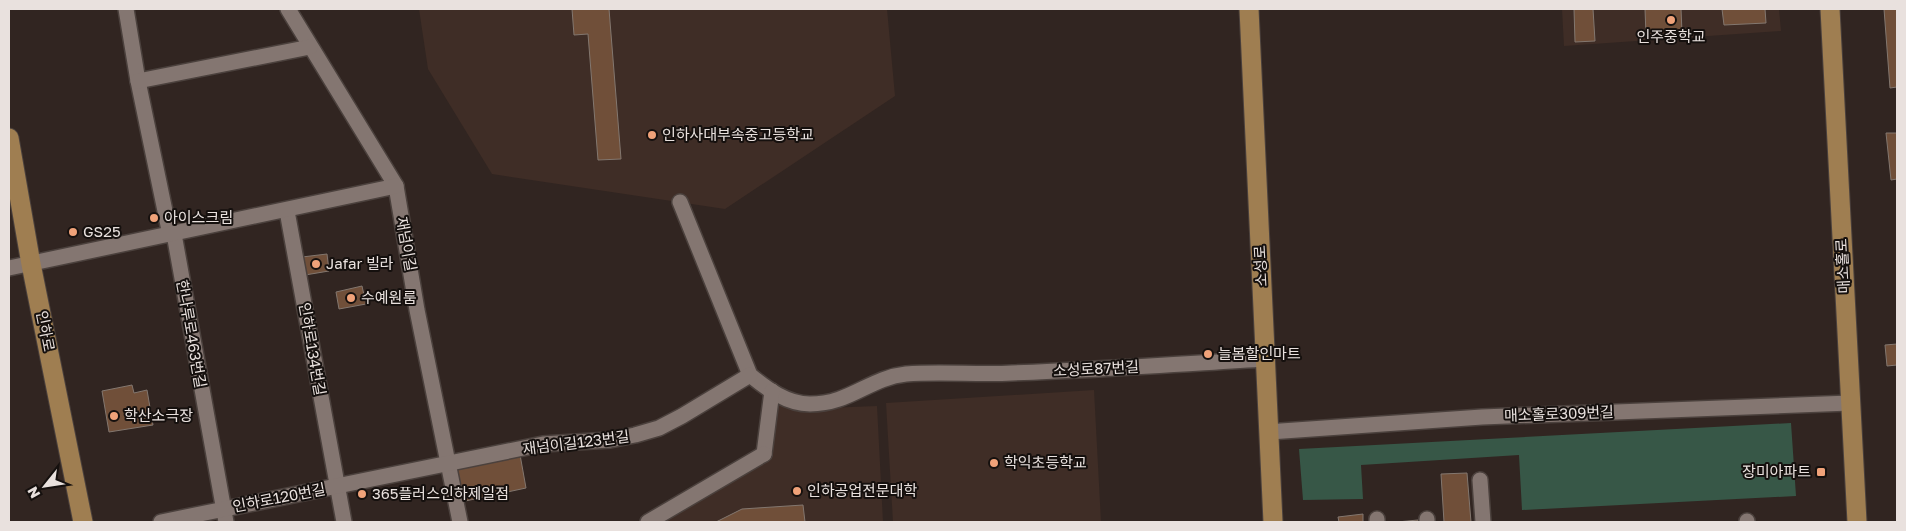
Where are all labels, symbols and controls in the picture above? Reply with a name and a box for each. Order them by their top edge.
marker: 인주중학교 [1665,14,1677,26]
place label: 인주중학교 [1636,27,1706,45]
place label: 인하사대부속중고등학교 [662,125,814,143]
marker: 인하사대부속중고등학교 [646,129,658,141]
place label: 아이스크림 [164,208,233,226]
marker: 아이스크림 [148,212,160,224]
street label: 재넘이길 [393,215,421,273]
place label: GS25 [83,222,121,240]
marker: GS25 [67,226,79,238]
street label: 매소홀로 [1832,238,1852,294]
street label: 소성로 [1250,245,1270,287]
place label: Jafar 빌라 [326,254,394,272]
marker: Jafar 빌라 [310,258,322,270]
street label: 한나루로463번길 [174,278,210,389]
place label: 수예원룸 [361,288,416,306]
marker: 수예원룸 [345,292,357,304]
street label: 인하로134번길 [296,301,330,397]
street label: 인하로 [33,309,59,353]
place label: 늘봄할인마트 [1218,344,1301,362]
marker: 늘봄할인마트 [1202,348,1214,360]
street label: 소성로87번길 [1052,357,1139,379]
street label: 매소홀로309번길 [1504,402,1614,424]
place label: 학산소극장 [124,406,193,424]
marker: 학산소극장 [108,410,120,422]
street label: 재넘이길123번길 [521,427,630,457]
place label: 학익초등학교 [1004,453,1087,471]
marker: 학익초등학교 [988,457,1000,469]
north arrow [20,461,70,511]
place label: 장미아파트 [1742,462,1811,480]
marker: 장미아파트 [1815,466,1827,478]
street label: 인하로120번길 [231,479,327,515]
place label: 인하공업전문대학 [807,481,918,499]
text: N [23,484,43,502]
place label: 365플러스인하제일점 [372,484,509,502]
marker: 인하공업전문대학 [791,485,803,497]
marker: 365플러스인하제일점 [356,488,368,500]

